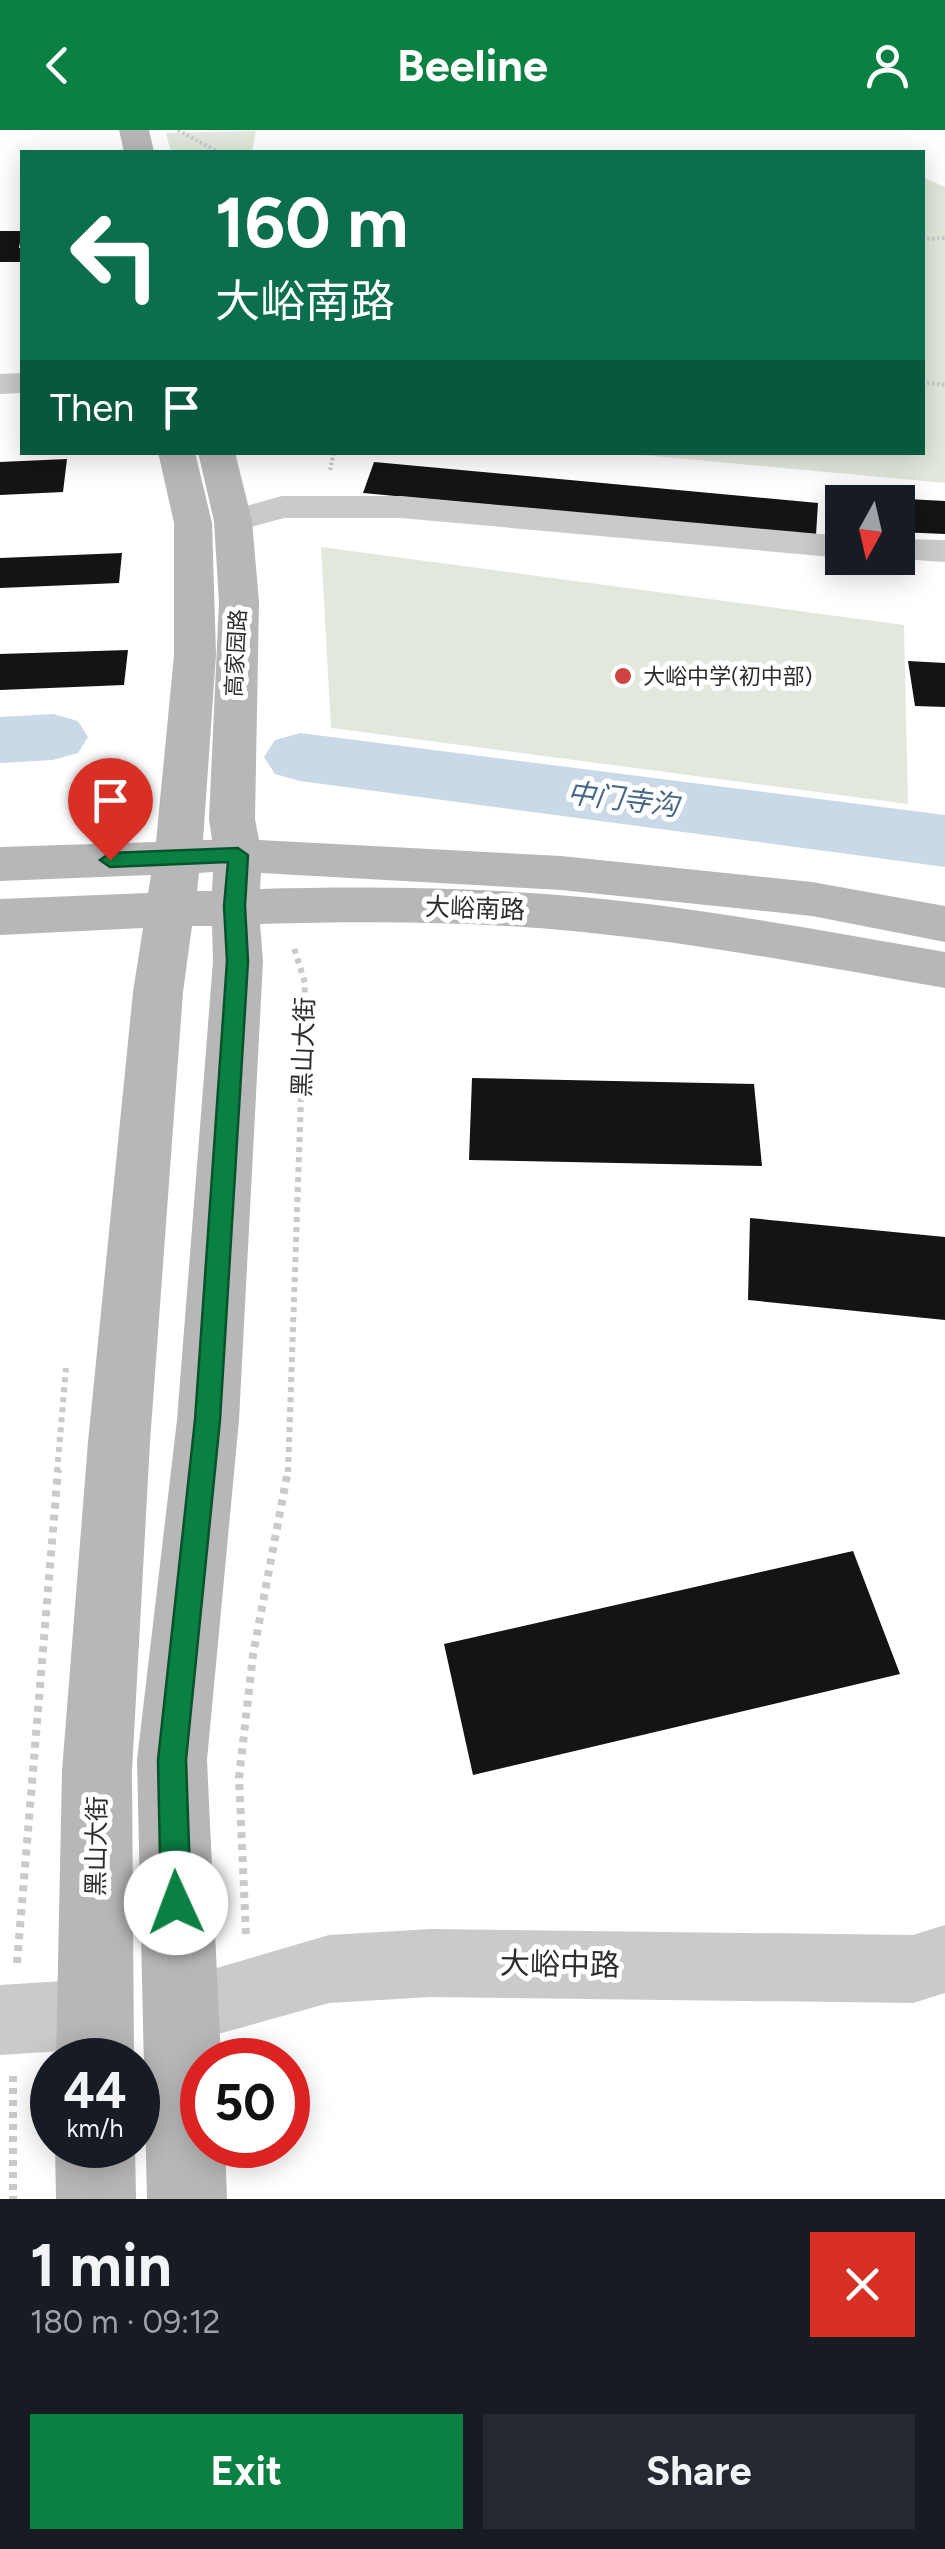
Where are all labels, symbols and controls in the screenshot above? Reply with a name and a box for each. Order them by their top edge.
icon: back [30,38,85,93]
text: Beeline [397,38,548,92]
icon: person [860,38,915,93]
text: 160 m [215,180,408,265]
icon: left [50,190,180,320]
text: 大峪南路 [215,274,395,328]
icon: arrive [154,380,209,435]
text: Then [50,385,134,431]
north arrow [825,485,915,575]
map controls [825,485,915,575]
street label: 高家园路 [220,608,252,698]
place label: 大峪中学(初中部) [643,663,813,690]
marker: 大峪中学(初中部) [612,665,634,687]
pin [68,758,153,861]
icon: arrive [83,773,138,828]
water label: 中门寺沟 [565,775,684,823]
street label: 大峪南路 [424,891,526,925]
street label: 黑山大街 [286,996,320,1098]
street label: 黑山大街 [80,1796,112,1896]
position arrow [124,1851,228,1955]
street label: 大峪中路 [500,1944,620,1984]
speed limit sign: 50 [180,2038,310,2168]
text: 44 [63,2060,127,2121]
text: km/h [66,2113,124,2143]
text: 1 min [30,2229,172,2301]
button: close [810,2232,915,2337]
text: 180 m · 09:12 [30,2303,220,2341]
button: Exit [30,2414,463,2529]
button: Share [483,2414,915,2529]

